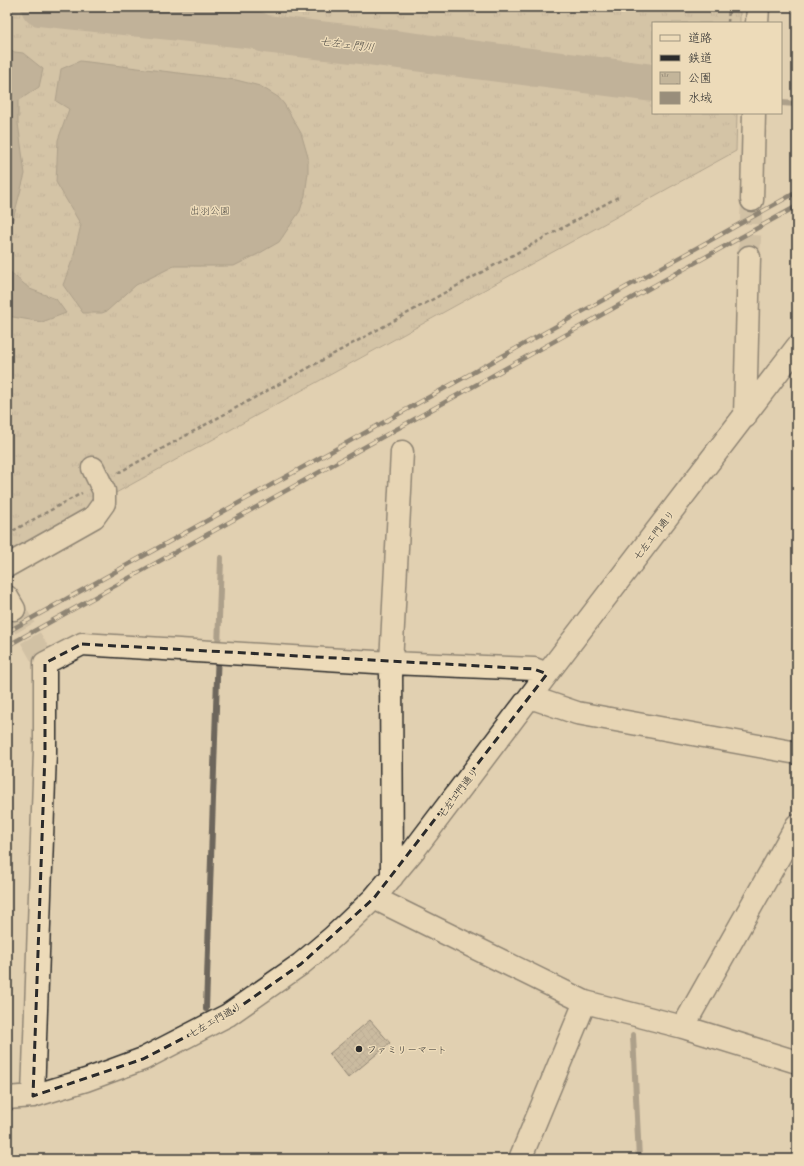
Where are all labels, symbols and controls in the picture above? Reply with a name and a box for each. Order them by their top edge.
legend [652,22,782,114]
text: 道路 [688,30,712,45]
water label: 七左ェ門川 [319,34,375,54]
text: 鉄道 [688,50,712,65]
text: 公園 [688,70,712,85]
text: 水域 [688,90,712,105]
park label: 出羽公園 [190,204,230,217]
street label: 七左エ門通り [630,507,678,563]
street label: 七左エ門通り [435,765,481,821]
street label: 七左エ門通り [186,999,244,1041]
place label: ファミリーマート [367,1043,447,1056]
marker: ファミリーマート [354,1044,364,1054]

